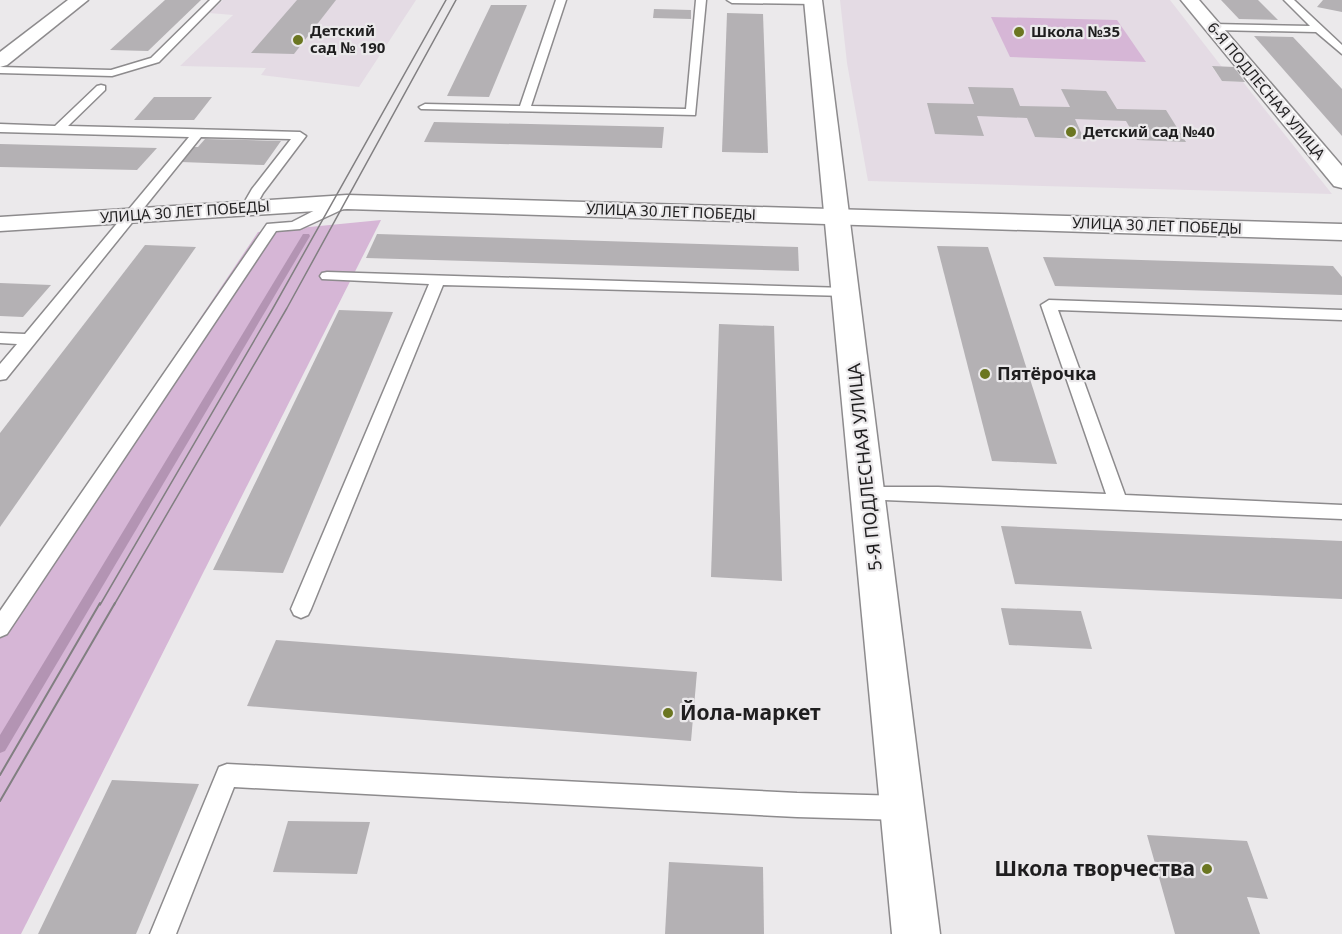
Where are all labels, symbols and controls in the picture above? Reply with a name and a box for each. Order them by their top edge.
street label: 6-Я ПОДЛЕСНАЯ УЛИЦА [1203,17,1330,164]
place label: Детский сад № 190 [310,20,386,57]
place label: Школа №35 [1031,21,1120,41]
marker: Школа №35 [1012,25,1026,39]
marker: Детский сад № 190 [291,33,305,47]
place label: Детский сад №40 [1083,121,1215,141]
marker: Детский сад №40 [1064,125,1078,139]
street label: УЛИЦА 30 ЛЕТ ПОБЕДЫ [99,195,270,227]
street label: УЛИЦА 30 ЛЕТ ПОБЕДЫ [586,198,756,224]
street label: УЛИЦА 30 ЛЕТ ПОБЕДЫ [1072,212,1242,238]
place label: Пятёрочка [997,361,1096,385]
street label: 5-Я ПОДЛЕСНАЯ УЛИЦА [841,362,887,572]
marker: Пятёрочка [978,367,992,381]
place label: Йола-маркет [680,698,821,726]
marker: Йола-маркет [661,706,675,720]
place label: Школа творчества [994,854,1195,882]
marker: Школа творчества [1200,862,1214,876]

